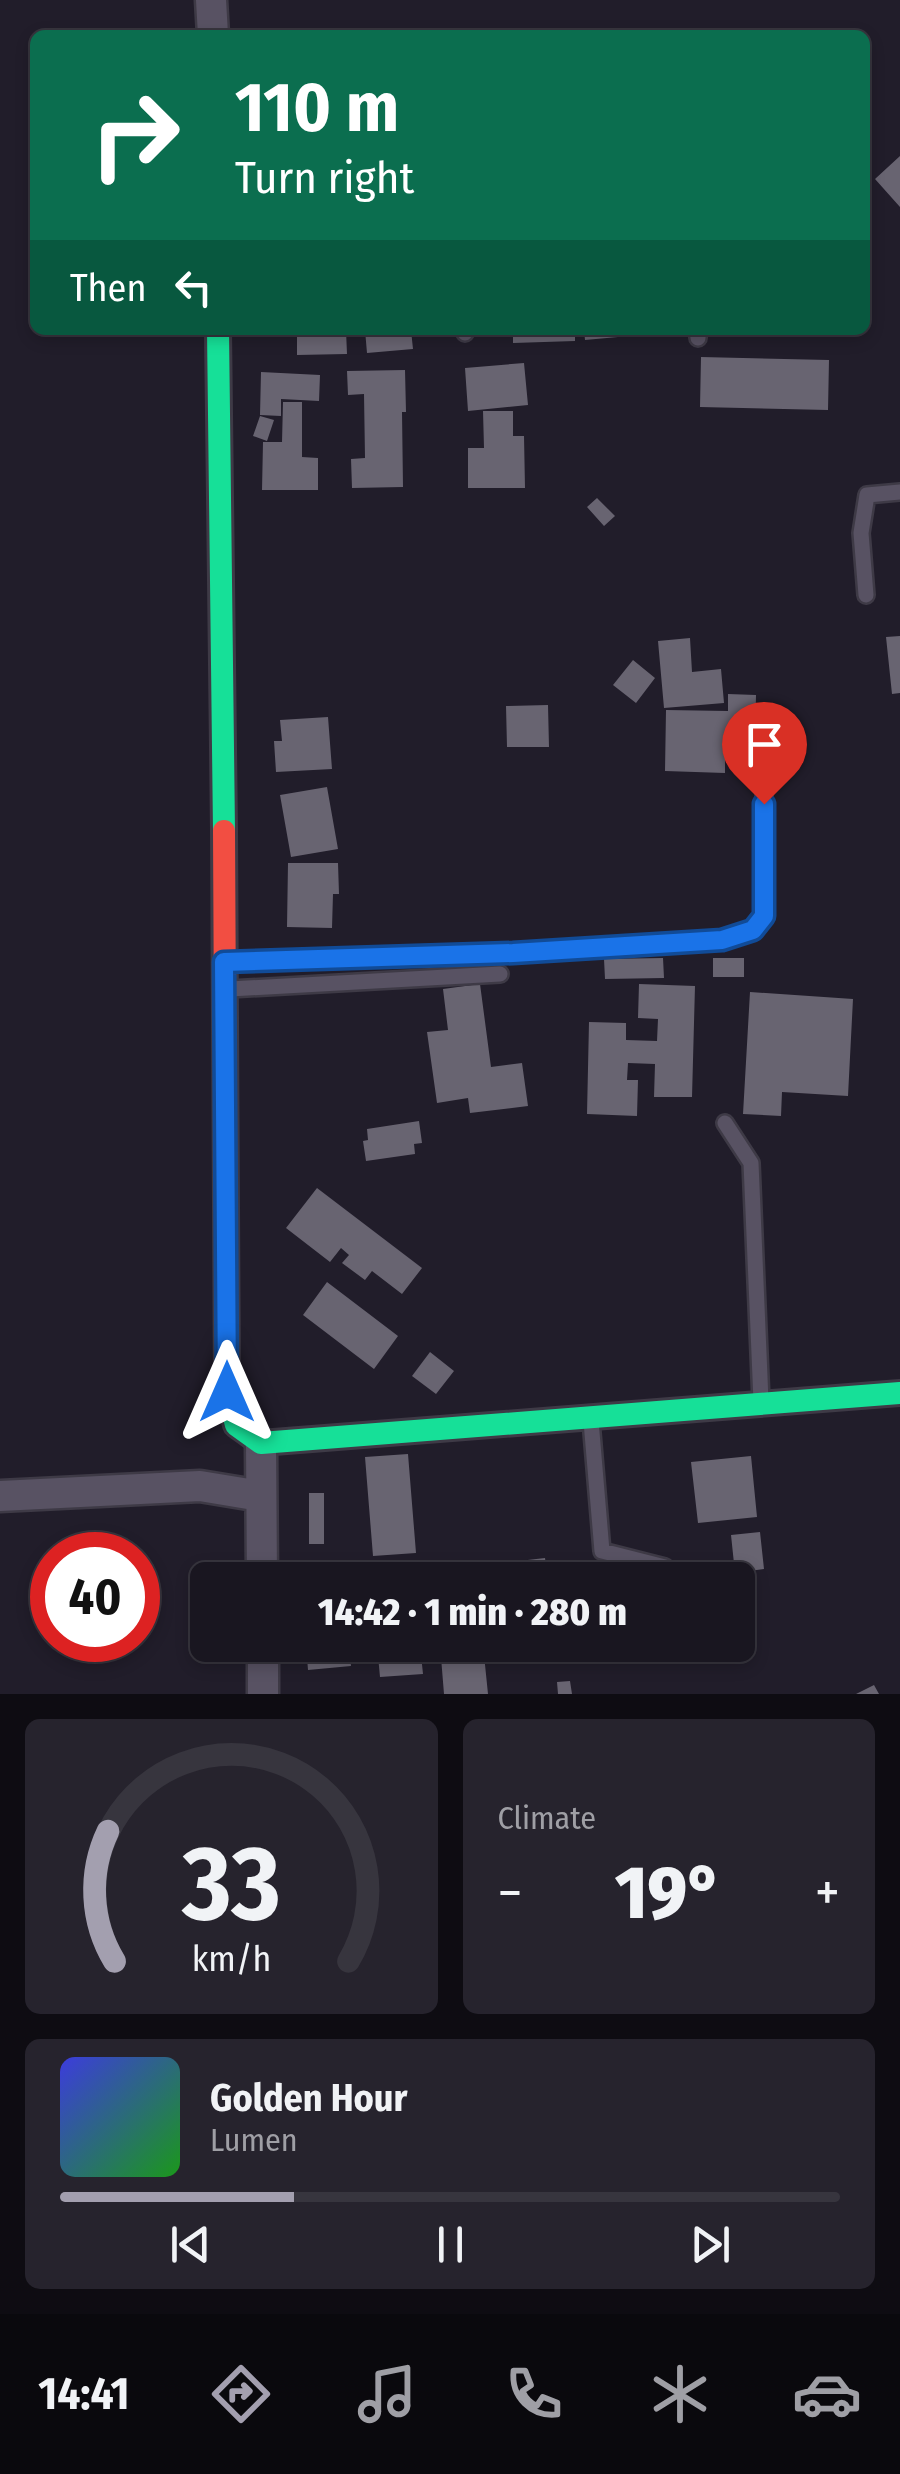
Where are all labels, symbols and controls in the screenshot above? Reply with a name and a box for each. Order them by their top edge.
text: 110 m [235,66,399,150]
icon: right [70,70,200,200]
text: Turn right [235,151,414,205]
icon: left [166,260,221,315]
text: Then [70,265,146,311]
pin [722,702,807,805]
icon: arrive [737,717,792,772]
position arrow [175,1340,279,1444]
speed limit sign: 40 [30,1532,160,1662]
text: 14:42 · 1 min · 280 m [318,1589,627,1635]
text: Climate [498,1799,596,1837]
text: 33 [181,1822,280,1947]
text: 19° [615,1848,722,1938]
text: − [498,1860,522,1926]
text: + [815,1860,840,1926]
text: km/h [191,1938,271,1980]
text: Golden Hour [210,2075,408,2121]
text: Lumen [210,2121,298,2159]
icon: previous [163,2217,218,2272]
icon: pause [423,2217,478,2272]
icon: next [683,2217,738,2272]
icon: directions [206,2359,276,2429]
icon: music [352,2359,422,2429]
icon: phone [499,2359,569,2429]
icon: climate [645,2359,715,2429]
icon: car [792,2359,862,2429]
text: 14:41 [38,2367,130,2421]

